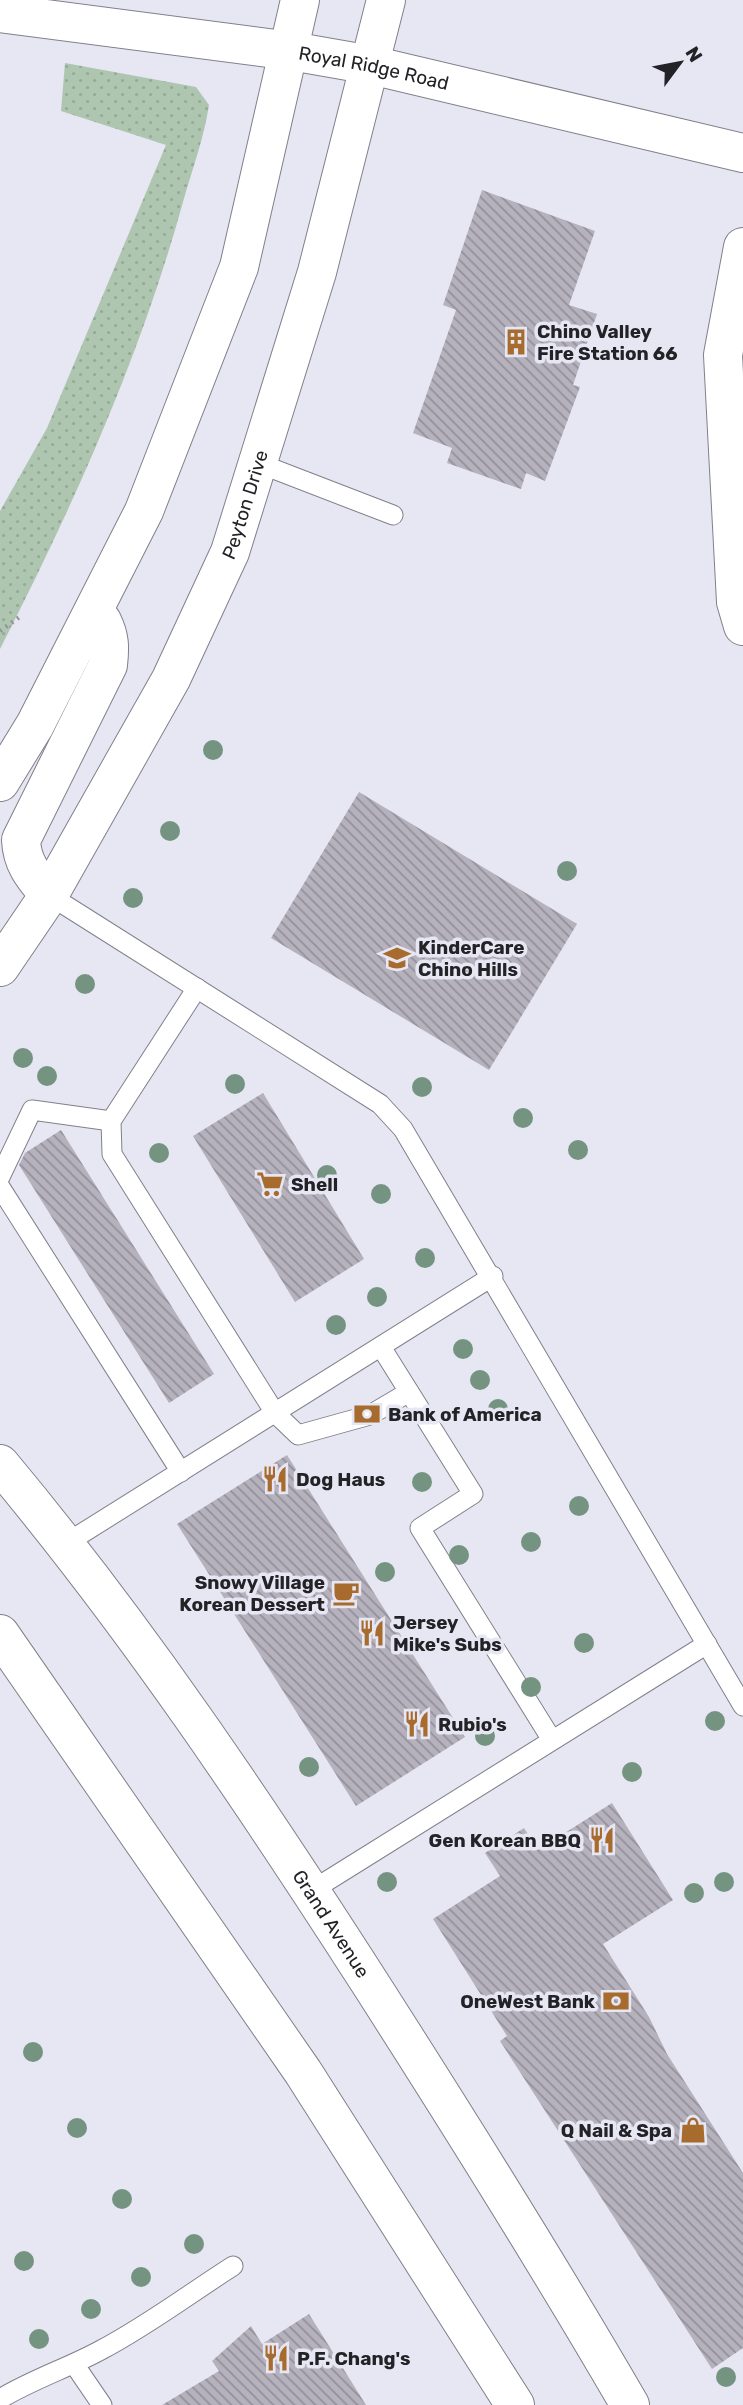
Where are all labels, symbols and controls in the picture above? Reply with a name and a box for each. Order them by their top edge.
north arrow [645,28,715,98]
street label: Royal Ridge Road [297,42,451,95]
text: N [681,42,707,66]
place label: Chino Valley Fire Station 66 [537,320,678,365]
building icon: Chino Valley Fire Station 66 [501,327,531,357]
street label: Peyton Drive [217,447,273,563]
place label: KinderCare Chino Hills [418,936,525,981]
school or university icon: KinderCare Chino Hills [382,943,412,973]
supermarket icon: Shell [255,1169,285,1199]
place label: Shell [291,1173,338,1196]
bank icon: Bank of America [352,1399,382,1429]
place label: Bank of America [388,1403,542,1426]
restaurant icon: Dog Haus [260,1464,290,1494]
place label: Dog Haus [296,1468,385,1491]
place label: Snowy Village Korean Dessert [179,1571,325,1616]
cafe icon: Snowy Village Korean Dessert [331,1578,361,1608]
place label: Jersey Mike's Subs [393,1611,502,1656]
restaurant icon: Jersey Mike's Subs [357,1618,387,1648]
restaurant icon: Rubio's [402,1709,432,1739]
place label: Rubio's [438,1713,507,1736]
restaurant icon: Gen Korean BBQ [587,1825,617,1855]
place label: Gen Korean BBQ [429,1829,581,1852]
street label: Grand Avenue [288,1866,375,1982]
bank icon: OneWest Bank [601,1986,631,2016]
place label: OneWest Bank [460,1990,595,2013]
shop icon: Q Nail & Spa [678,2115,708,2145]
place label: Q Nail & Spa [561,2119,672,2142]
restaurant icon: P.F. Chang's [261,2343,291,2373]
place label: P.F. Chang's [297,2347,410,2370]

